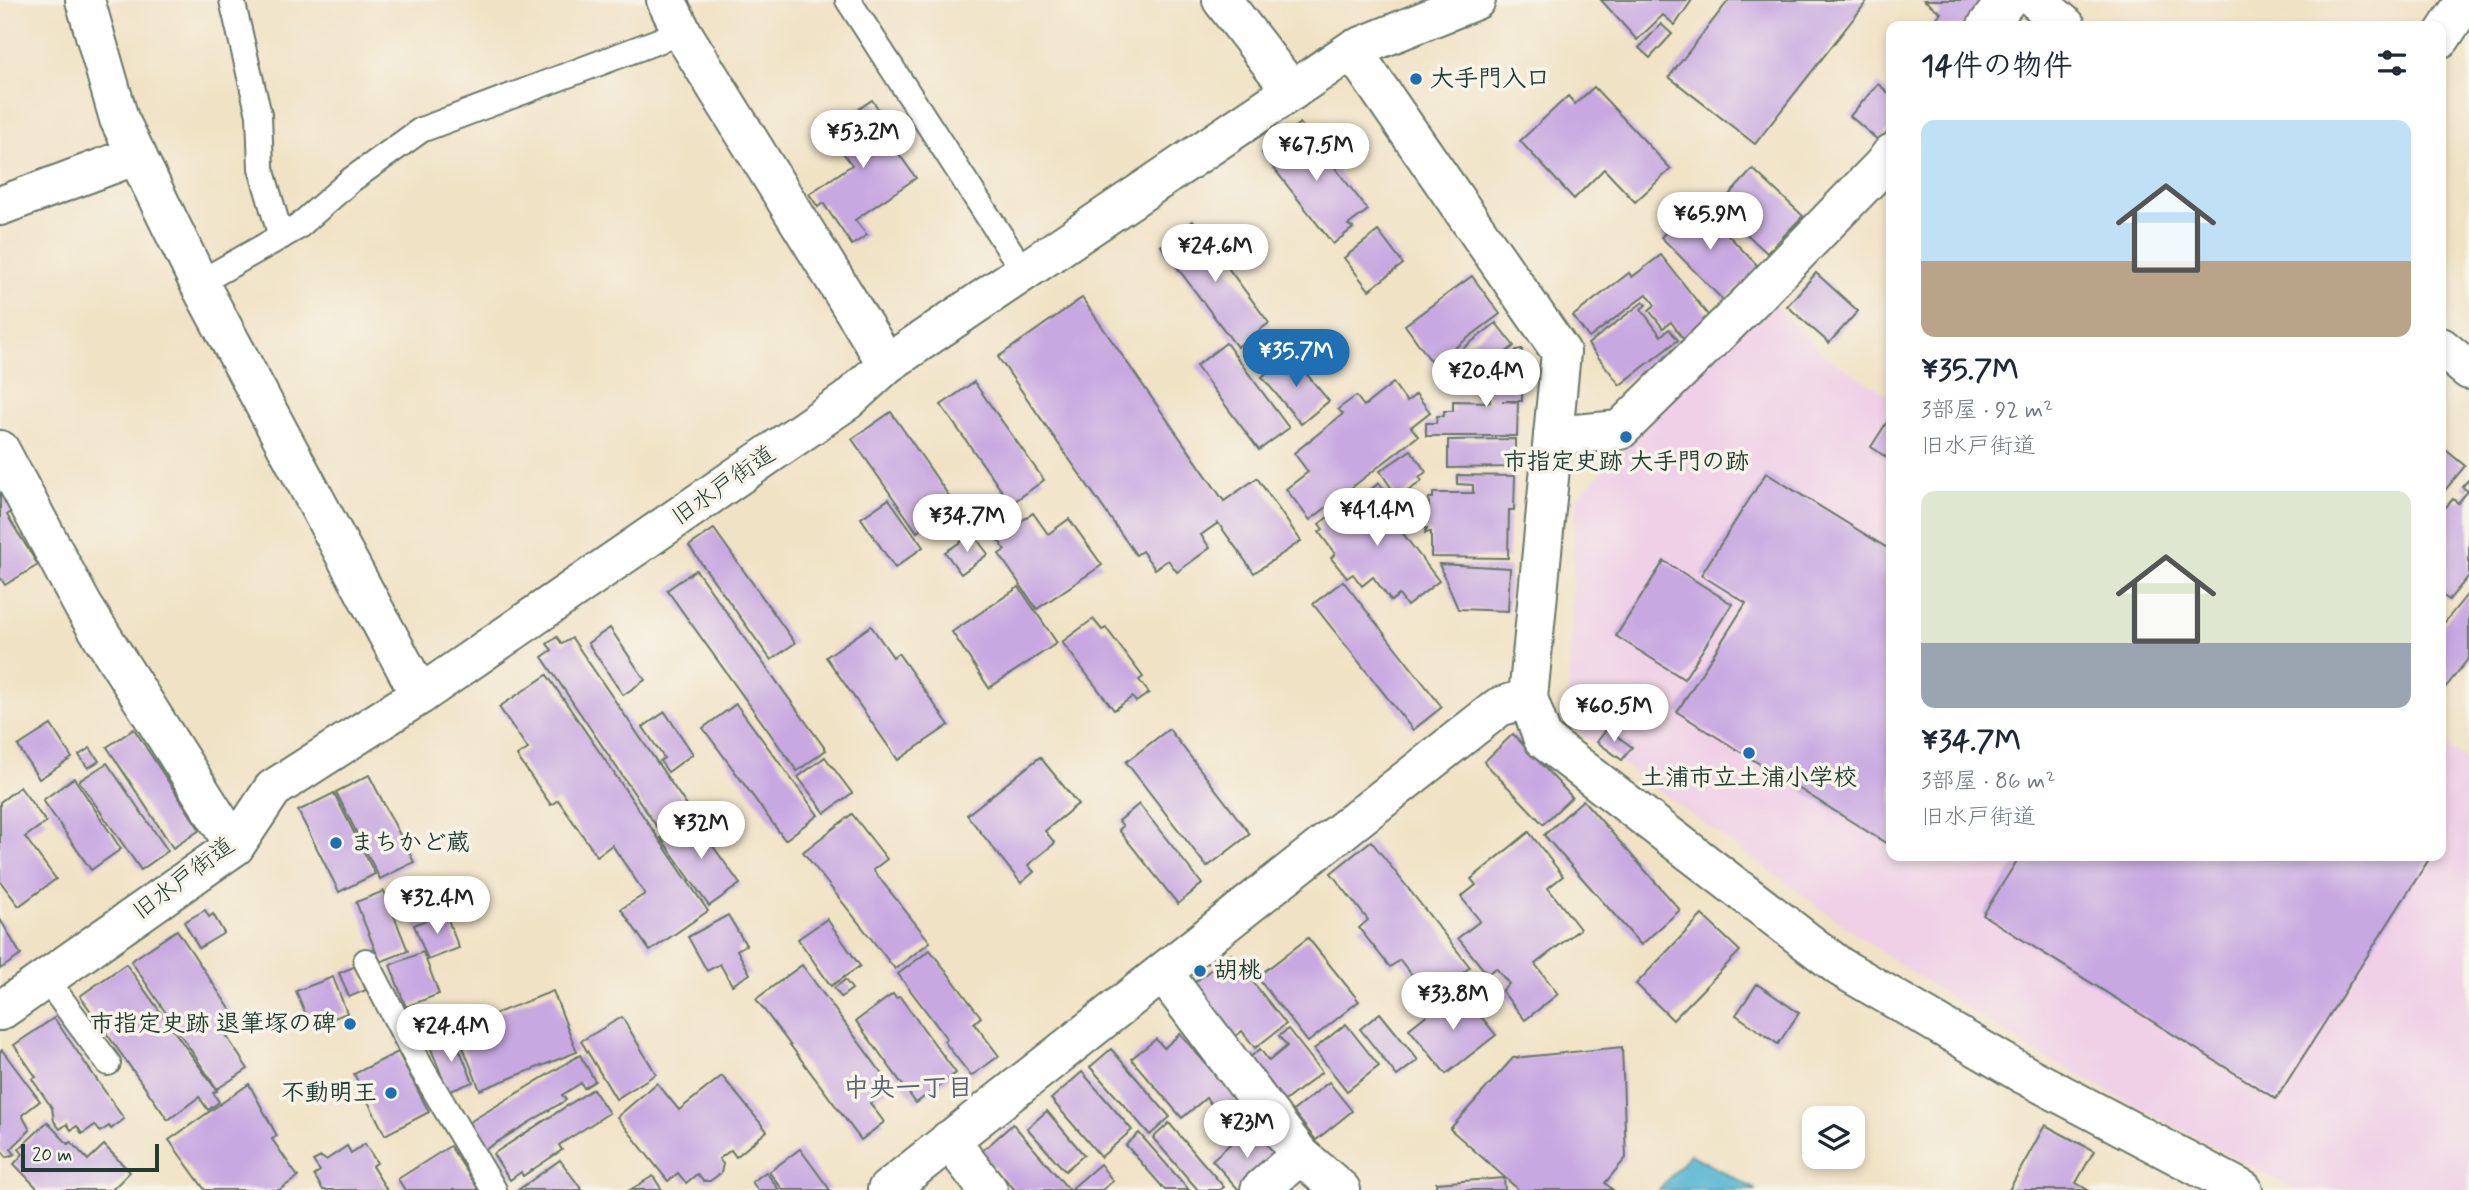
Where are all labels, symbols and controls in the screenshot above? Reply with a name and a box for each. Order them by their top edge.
icon: filters [2373,44,2411,82]
text: 14件の物件 [1921,47,2073,86]
place label: 大手門入口 [1430,64,1550,95]
marker: 大手門入口 [1408,71,1424,87]
pin: ¥53.2M [806,110,920,170]
text: ¥53.2M [826,118,900,148]
pin: ¥67.5M [1259,124,1373,183]
text: ¥67.5M [1278,131,1354,161]
icon: home [2103,165,2229,291]
pin: ¥65.9M [1653,192,1767,252]
text: ¥65.9M [1673,200,1747,230]
pin: ¥24.6M [1158,224,1272,284]
text: ¥24.6M [1177,232,1253,262]
pin: ¥35.7M [1239,330,1353,389]
text: ¥35.7M [1259,337,1333,367]
pin: ¥20.4M [1429,350,1543,409]
text: ¥35.7M [1921,351,2019,390]
text: ¥20.4M [1448,357,1524,387]
text: 3部屋 · 92 m² [1921,396,2053,426]
marker: 市指定史跡 大手門の跡 [1618,429,1634,445]
text: 旧水戸街道 [1921,432,2036,462]
street label: 旧水戸街道 [666,439,782,533]
place label: 市指定史跡 大手門の跡 [1503,447,1749,478]
pin: ¥41.4M [1320,489,1434,548]
pin: ¥34.7M [910,494,1024,554]
text: ¥41.4M [1340,496,1414,526]
text: ¥34.7M [929,502,1005,532]
icon: home [2103,536,2229,662]
pin: ¥60.5M [1557,684,1671,744]
text: ¥60.5M [1576,692,1652,722]
text: ¥34.7M [1921,722,2021,761]
marker: 土浦市立土浦小学校 [1741,745,1757,761]
place label: 土浦市立土浦小学校 [1641,763,1857,794]
text: 3部屋 · 86 m² [1921,767,2055,797]
pin: ¥32M [660,802,742,861]
text: 旧水戸街道 [1921,803,2036,833]
text: ¥32M [673,809,729,839]
place label: まちかど蔵 [350,828,470,859]
street label: 旧水戸街道 [127,831,241,927]
marker: まちかど蔵 [328,835,344,851]
pin: ¥32.4M [380,876,494,936]
text: ¥32.4M [400,884,474,914]
place label: 胡桃 [1214,956,1262,987]
marker: 胡桃 [1192,963,1208,979]
pin: ¥33.8M [1396,972,1510,1032]
text: ¥33.8M [1417,980,1489,1010]
pin: ¥24.4M [394,1004,508,1064]
place label: 市指定史跡 退筆塚の碑 [90,1009,336,1040]
text: ¥24.4M [413,1012,489,1042]
marker: 市指定史跡 退筆塚の碑 [342,1016,358,1032]
district label: 中央一丁目 [843,1072,973,1106]
place label: 不動明王 [281,1078,377,1109]
marker: 不動明王 [383,1085,399,1101]
pin: ¥23M [1206,1100,1288,1160]
map controls [1802,1106,1865,1169]
button: layers [1802,1106,1865,1169]
text: ¥23M [1220,1108,1274,1138]
scale bar [21,1141,159,1173]
text: 20 m [32,1143,72,1168]

